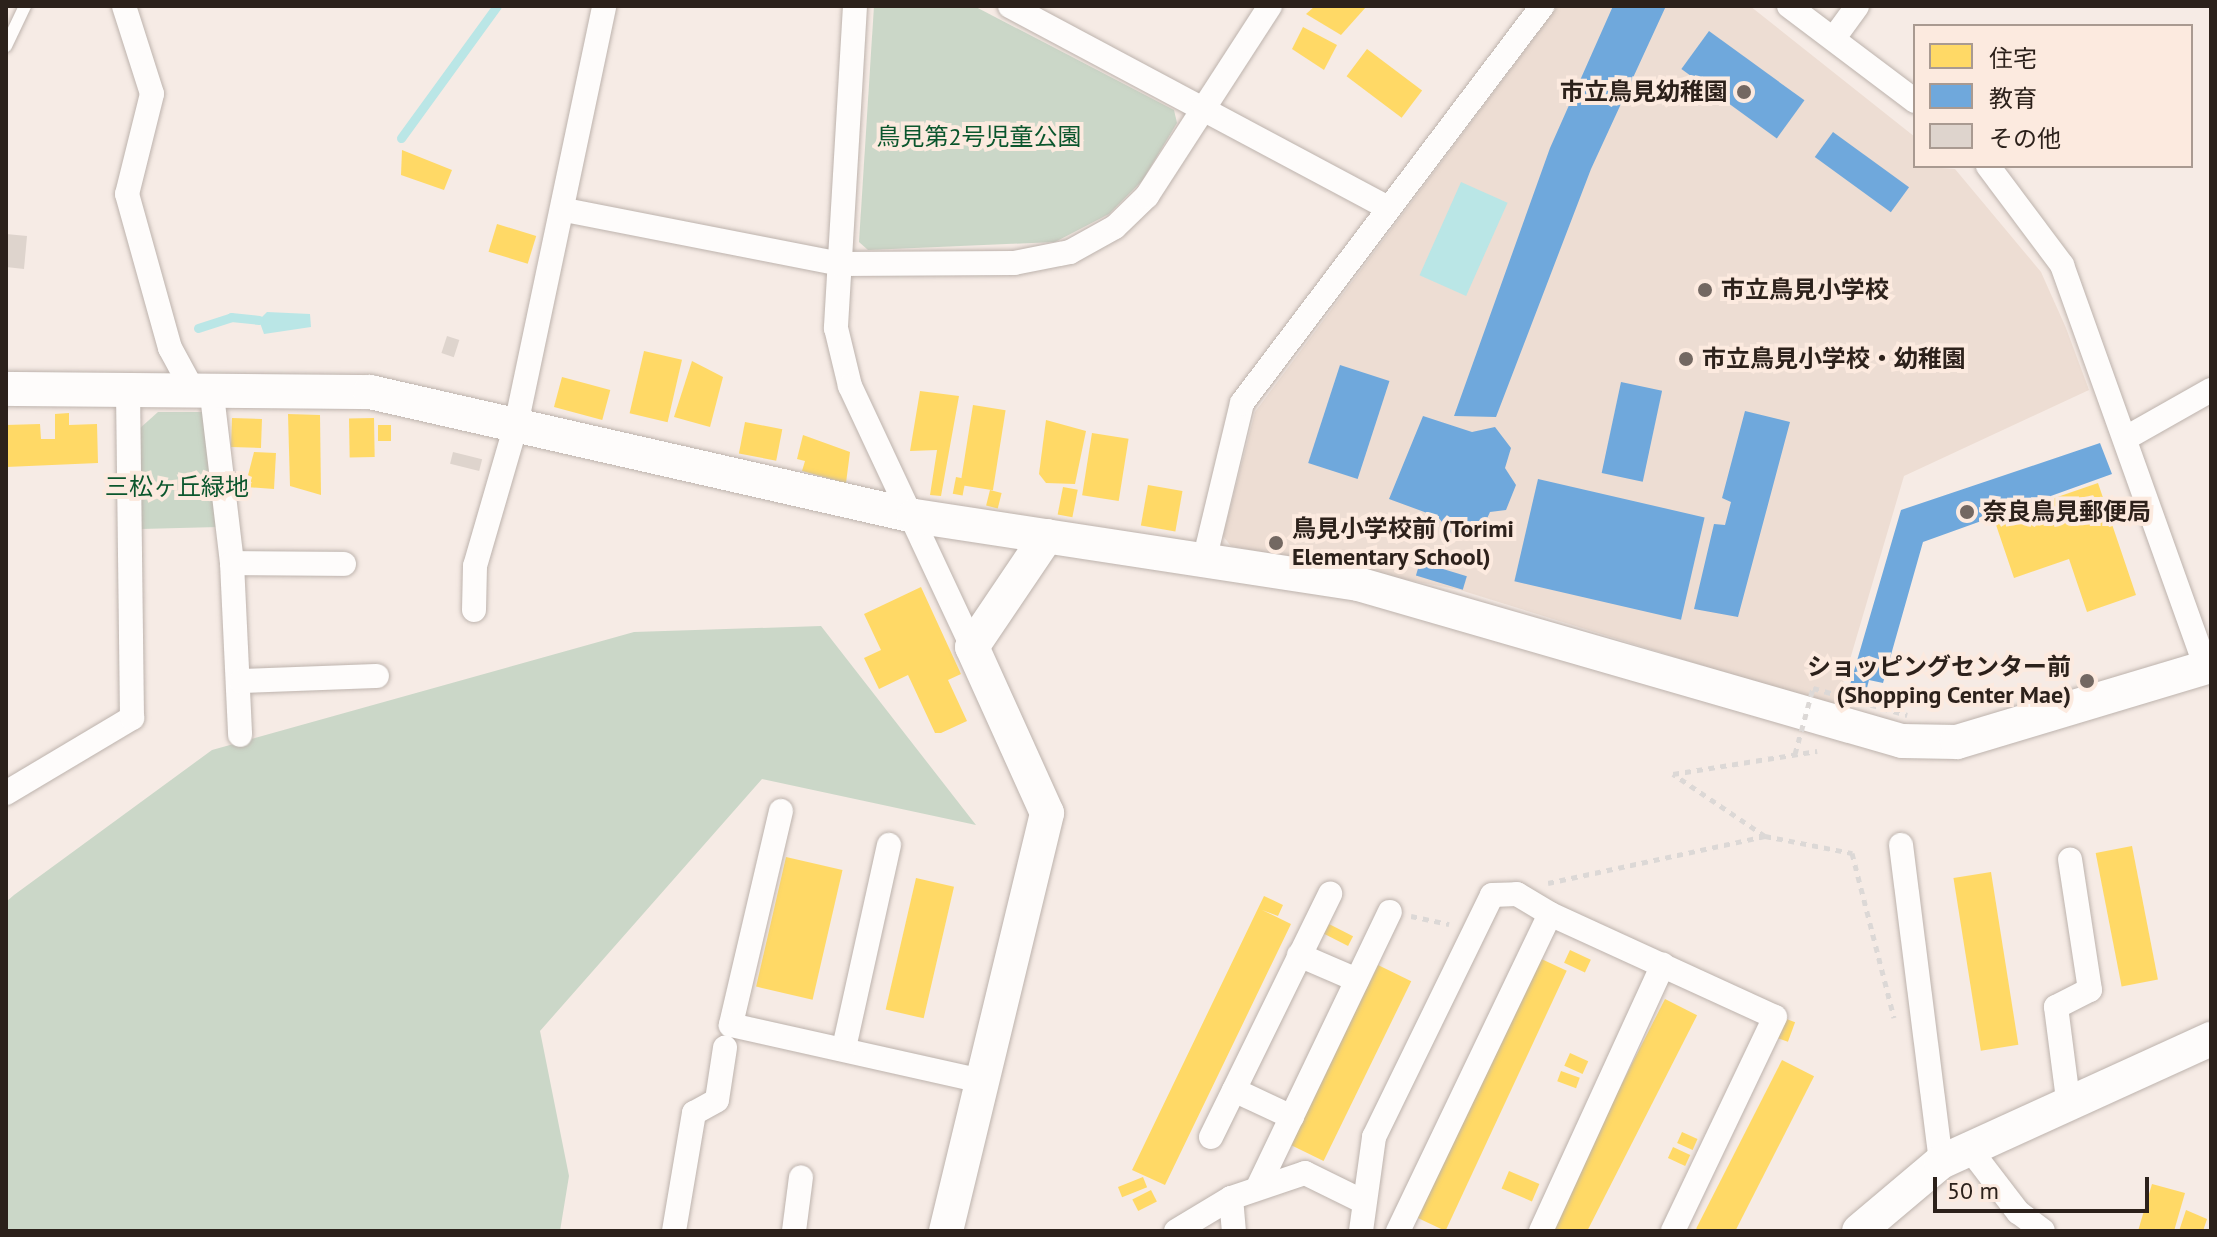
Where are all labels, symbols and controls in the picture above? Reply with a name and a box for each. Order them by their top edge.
legend [1913,24,2193,168]
text: 住宅 [1989,43,2037,74]
place label: 市立鳥見幼稚園 [1560,78,1728,106]
marker: 市立鳥見幼稚園 [1735,83,1753,101]
text: 教育 [1989,83,2037,114]
park label: 鳥見第2号児童公園 [876,123,1082,151]
text: その他 [1989,123,2061,154]
place label: 市立鳥見小学校 [1721,276,1889,304]
marker: 市立鳥見小学校 [1696,281,1714,299]
place label: 市立鳥見小学校・幼稚園 [1702,345,1966,373]
marker: 市立鳥見小学校・幼稚園 [1677,350,1695,368]
park label: 三松ヶ丘緑地 [105,473,249,501]
place label: 奈良鳥見郵便局 [1983,498,2151,526]
marker: 奈良鳥見郵便局 [1958,503,1976,521]
place label: 鳥見小学校前 (Torimi Elementary School) [1292,515,1514,571]
marker: 鳥見小学校前 (Torimi Elementary School) [1267,534,1285,552]
place label: ショッピングセンター前 (Shopping Center Mae) [1807,653,2071,709]
marker: ショッピングセンター前 (Shopping Center Mae) [2078,672,2096,690]
scale bar [1937,1161,2153,1211]
text: 50 m [1947,1175,1999,1206]

